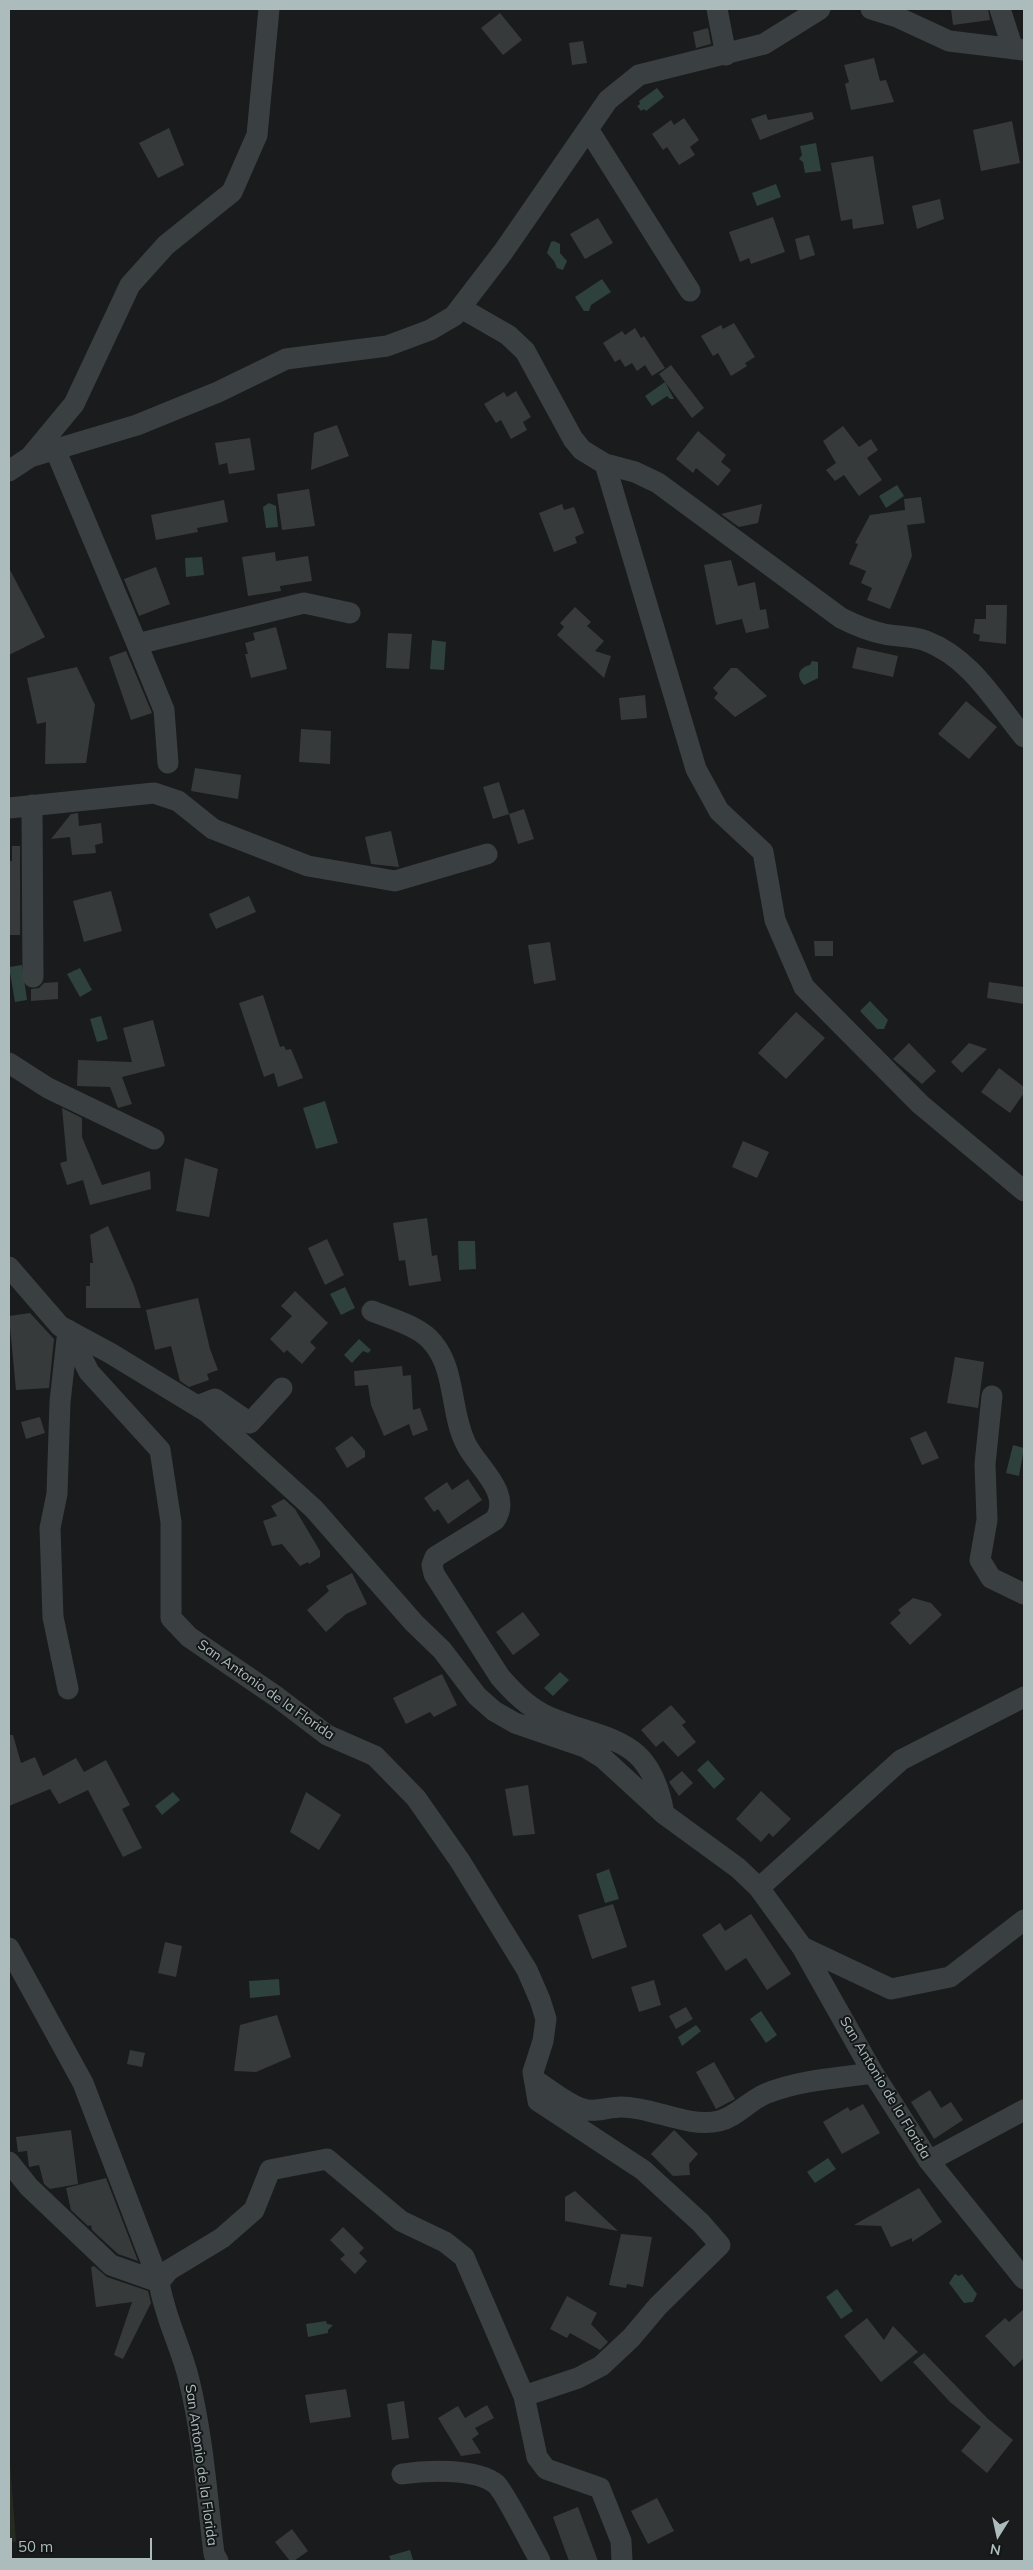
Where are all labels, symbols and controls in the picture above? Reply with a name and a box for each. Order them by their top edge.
street label: San Antonio de la Florida [194,1636,338,1744]
street label: San Antonio de la Florida [836,2014,934,2162]
street label: San Antonio de la Florida [181,2383,221,2547]
north arrow [973,2510,1023,2560]
scale bar [12,2528,155,2560]
text: 50 m [18,2537,53,2556]
text: N [989,2540,1002,2560]

